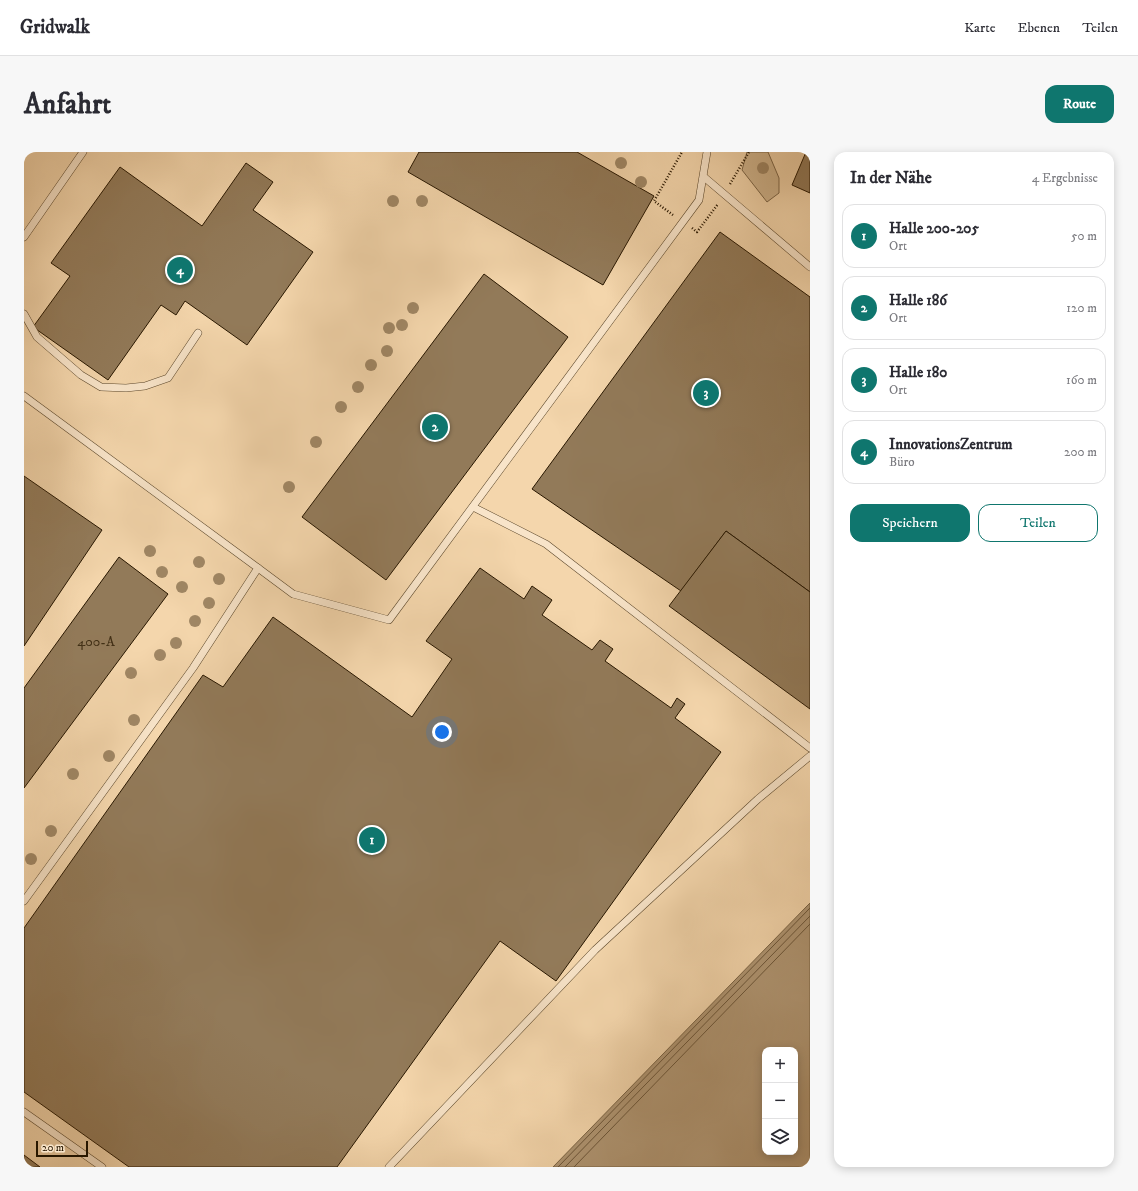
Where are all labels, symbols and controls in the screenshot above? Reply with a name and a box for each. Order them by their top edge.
text: Gridwalk [20,16,90,39]
text: Karte [964,19,995,37]
text: Ebenen [1017,19,1060,37]
text: Teilen [1082,19,1118,37]
button: Route [1045,85,1114,123]
text: Anfahrt [24,87,111,122]
text: In der Nähe [850,167,932,189]
text: 4 Ergebnisse [1032,170,1098,186]
text: Halle 200-205 [889,219,979,238]
text: 1 [862,228,866,244]
text: 50 m [1071,228,1097,244]
text: Ort [889,238,907,254]
pin: 4 [167,255,193,285]
text: Halle 186 [889,291,947,310]
text: 2 [861,300,867,316]
text: 120 m [1066,300,1097,316]
text: Ort [889,310,907,326]
text: Halle 180 [889,363,947,382]
text: 3 [862,372,866,388]
text: 160 m [1066,372,1097,388]
pin: 3 [693,378,719,408]
text: Ort [889,382,907,398]
pin: 2 [422,412,448,442]
text: InnovationsZentrum [889,435,1012,454]
text: 4 [860,444,868,460]
text: 200 m [1064,444,1097,460]
text: Büro [889,454,915,470]
button: Speichern [850,504,970,542]
button: Teilen [978,504,1098,542]
house number: 400-A [77,633,116,651]
your location [432,722,452,742]
pin: 1 [359,825,385,855]
map controls [762,1047,798,1155]
button: + [762,1047,798,1083]
button: − [762,1083,798,1119]
button: layers [762,1119,798,1155]
scale bar [36,1139,88,1158]
text: 20 m [42,1141,64,1155]

